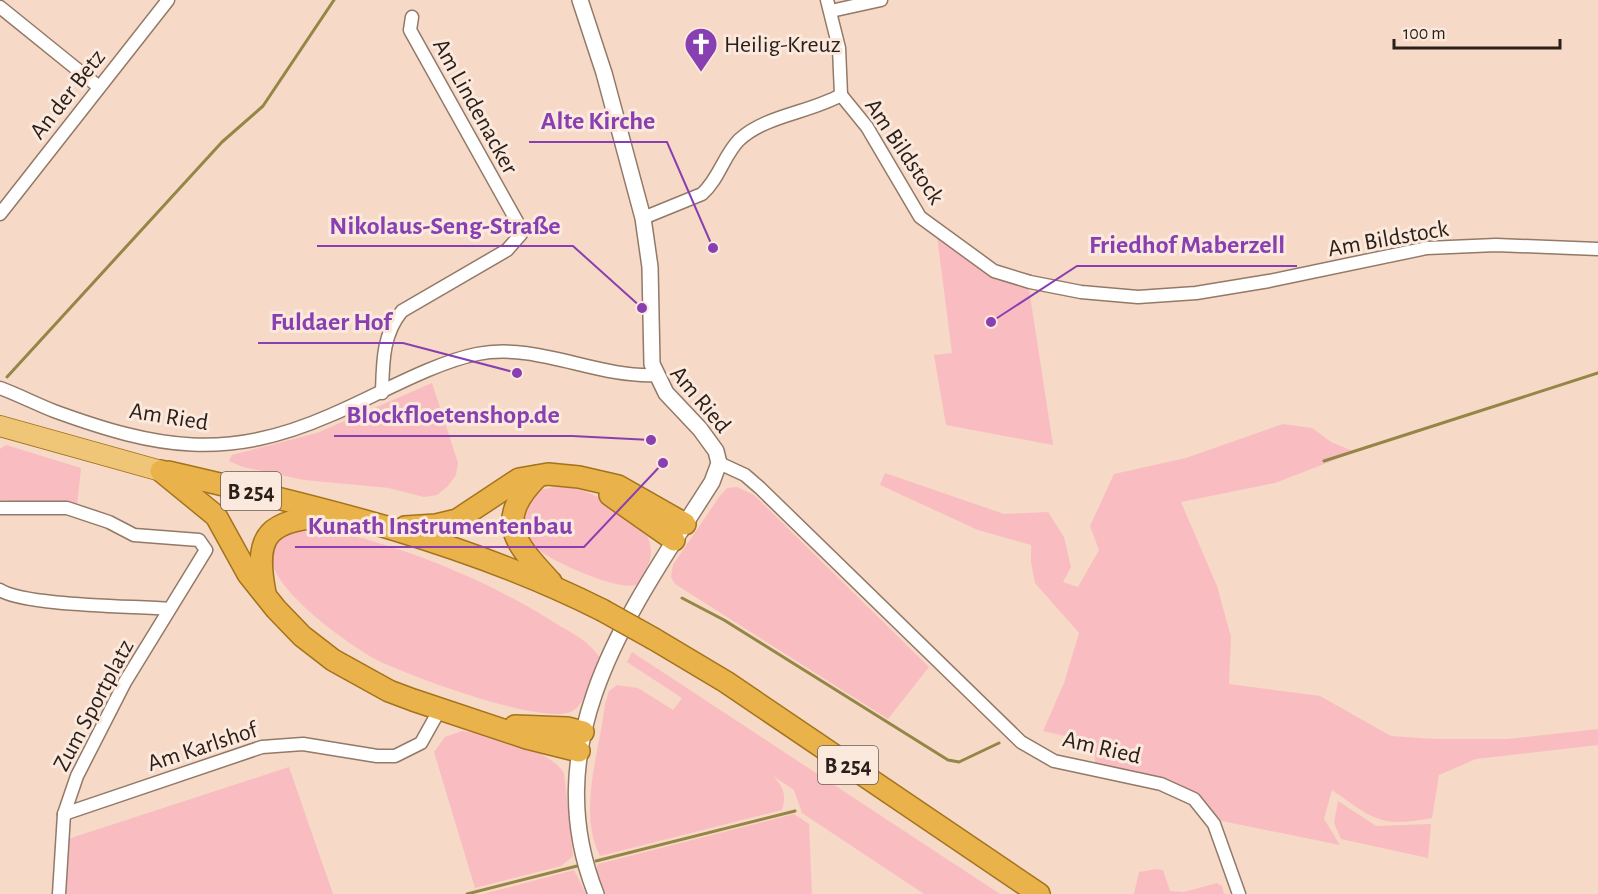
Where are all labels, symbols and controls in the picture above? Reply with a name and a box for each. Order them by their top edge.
scale bar [1394,12,1560,50]
text: 100 m [1403,25,1446,43]
church icon: Heilig-Kreuz [683,26,719,73]
place label: Heilig-Kreuz [724,33,841,57]
street label: Am Lindenacker [428,35,522,178]
street label: An der Betz [26,45,110,144]
street label: Am Bildstock [860,94,948,209]
callout: Alte Kirche [529,98,667,142]
text: Alte Kirche [541,108,655,134]
callout: Nikolaus-Seng-Straße [317,202,573,246]
text: Nikolaus-Seng-Straße [329,213,561,239]
street label: Am Bildstock [1326,217,1450,261]
callout: Friedhof Maberzell [1077,222,1297,266]
text: Friedhof Maberzell [1089,232,1285,258]
callout: Fuldaer Hof [258,299,403,343]
text: Fuldaer Hof [270,309,394,335]
street label: Am Ried [666,362,735,438]
callout: Blockfloetenshop.de [334,392,572,436]
street label: Am Ried [128,399,210,435]
text: Blockfloetenshop.de [346,402,560,428]
road number: B 254 [221,472,281,510]
callout: Kunath Instrumentenbau [295,503,584,547]
text: Kunath Instrumentenbau [308,513,573,539]
street label: Zum Sportplatz [49,636,138,775]
street label: Am Karlshof [144,717,262,776]
street label: Am Ried [1060,727,1143,769]
road number: B 254 [818,746,878,784]

